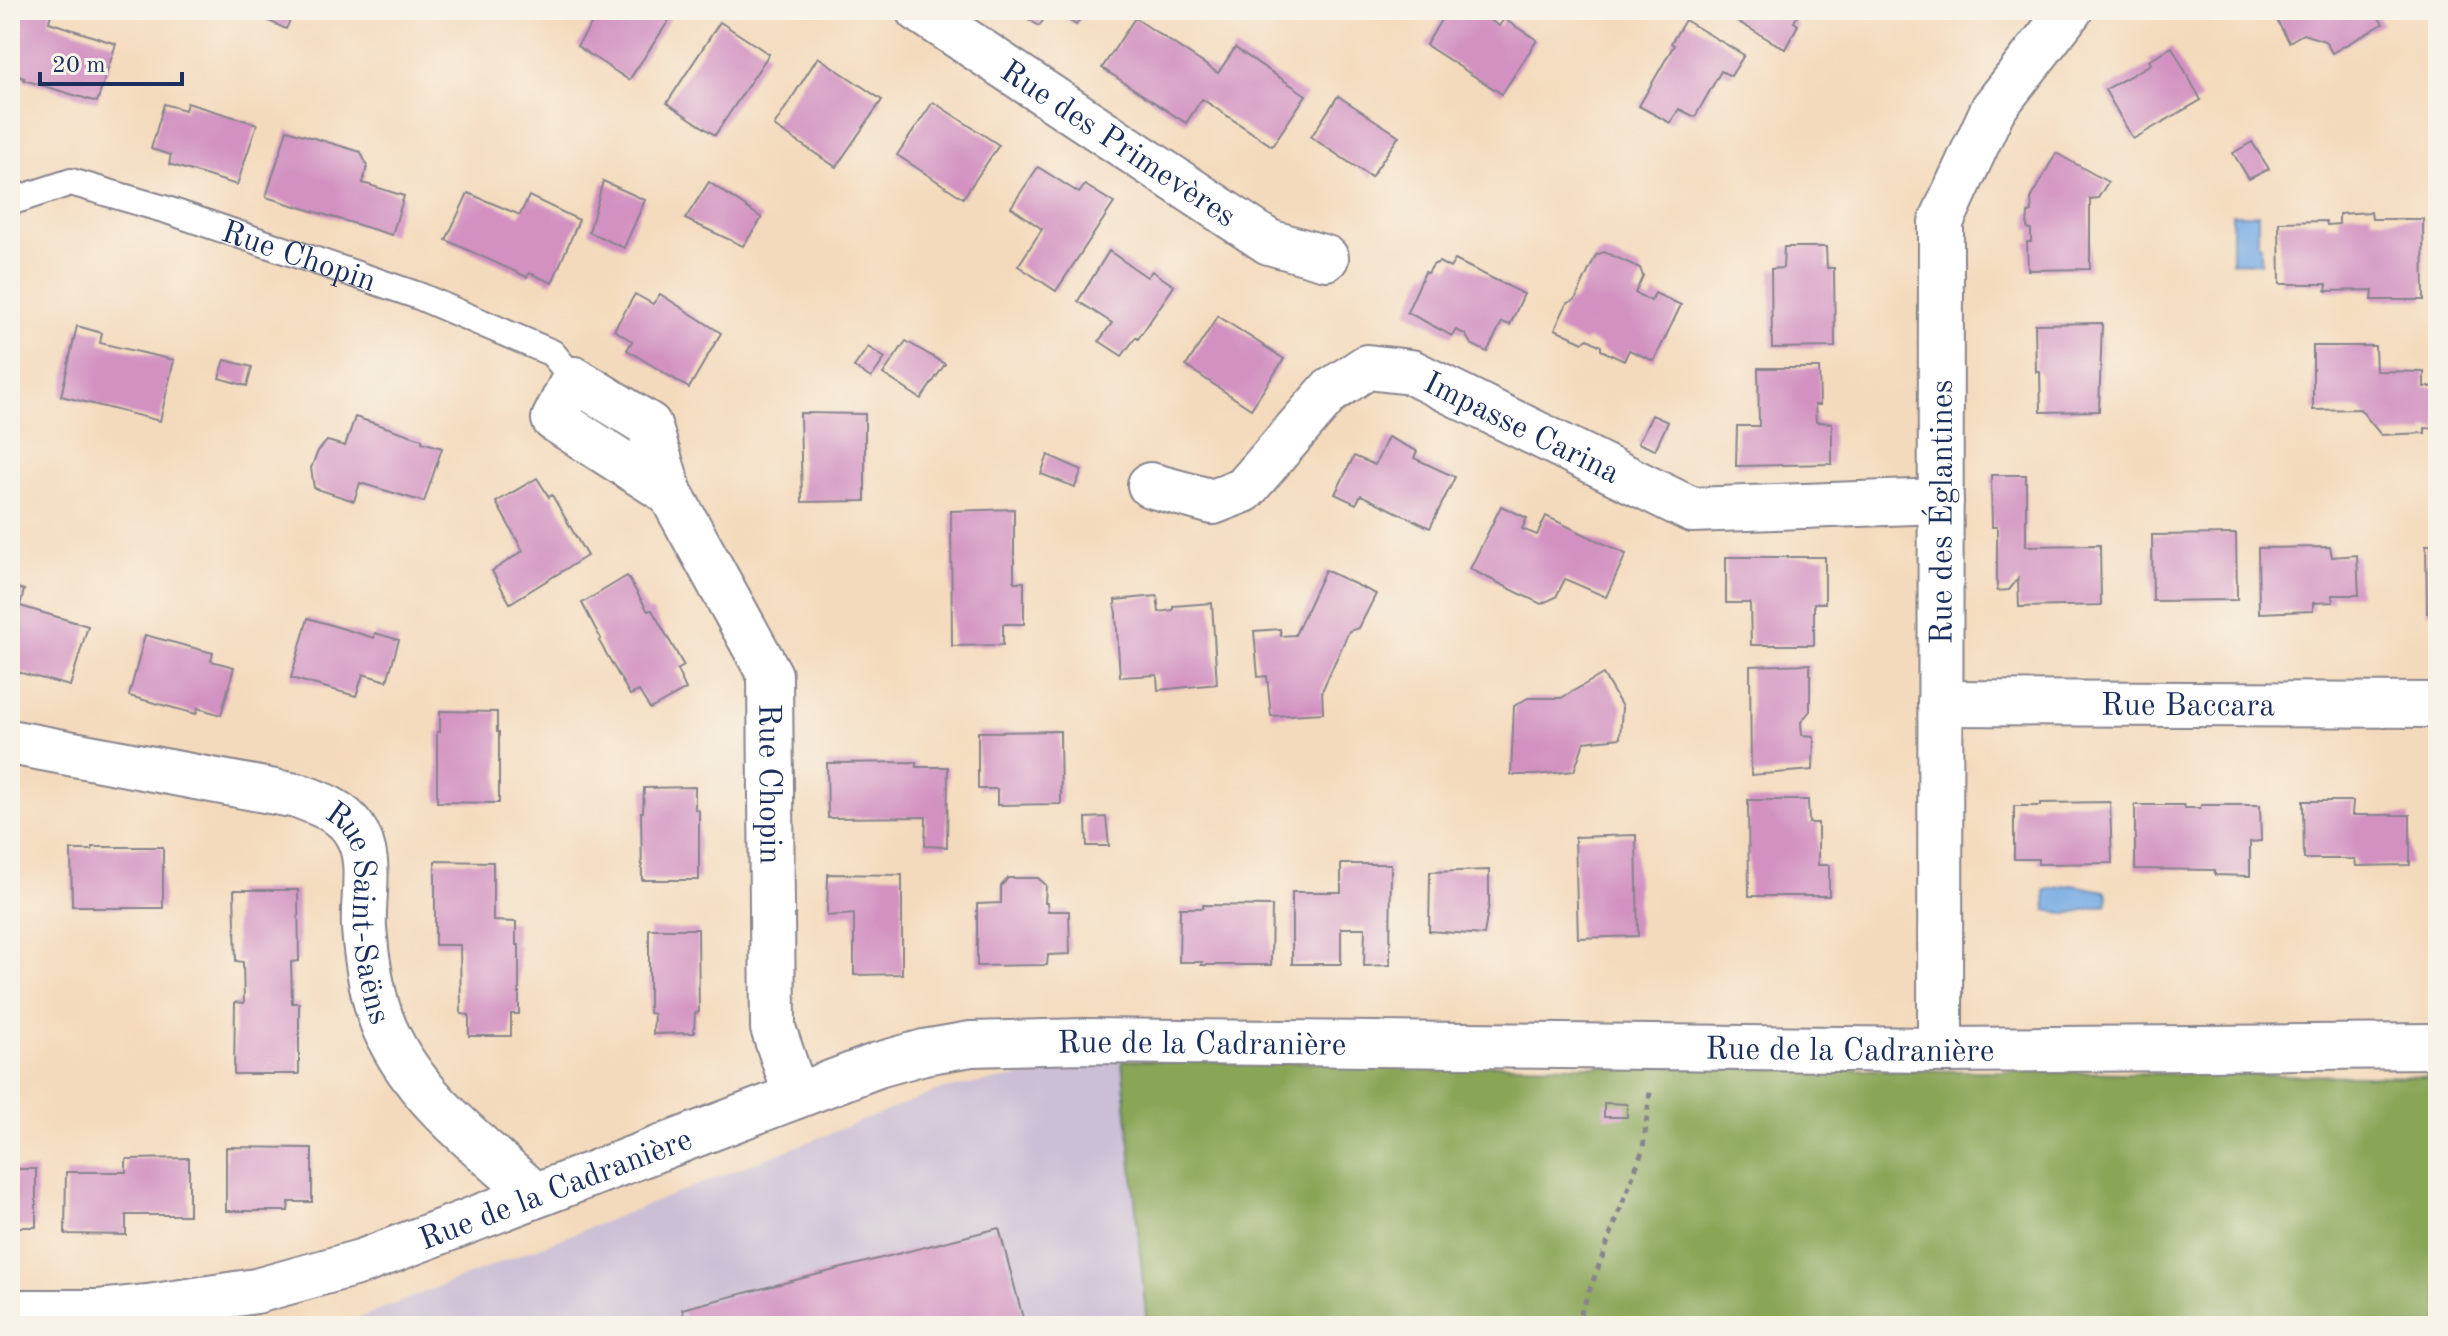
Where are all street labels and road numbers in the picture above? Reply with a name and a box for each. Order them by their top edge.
street label: Rue des Primevères [994,56,1241,234]
street label: Rue Chopin [217,217,380,299]
street label: Impasse Carina [1418,368,1624,491]
street label: Rue des Églantines [1922,380,1960,644]
street label: Rue Baccara [2101,691,2275,723]
street label: Rue Chopin [751,703,785,865]
street label: Rue Saint-Saëns [319,797,395,1029]
street label: Rue de la Cadranière [1057,1028,1346,1063]
street label: Rue de la Cadranière [1705,1035,1994,1069]
street label: Rue de la Cadranière [415,1125,697,1257]

